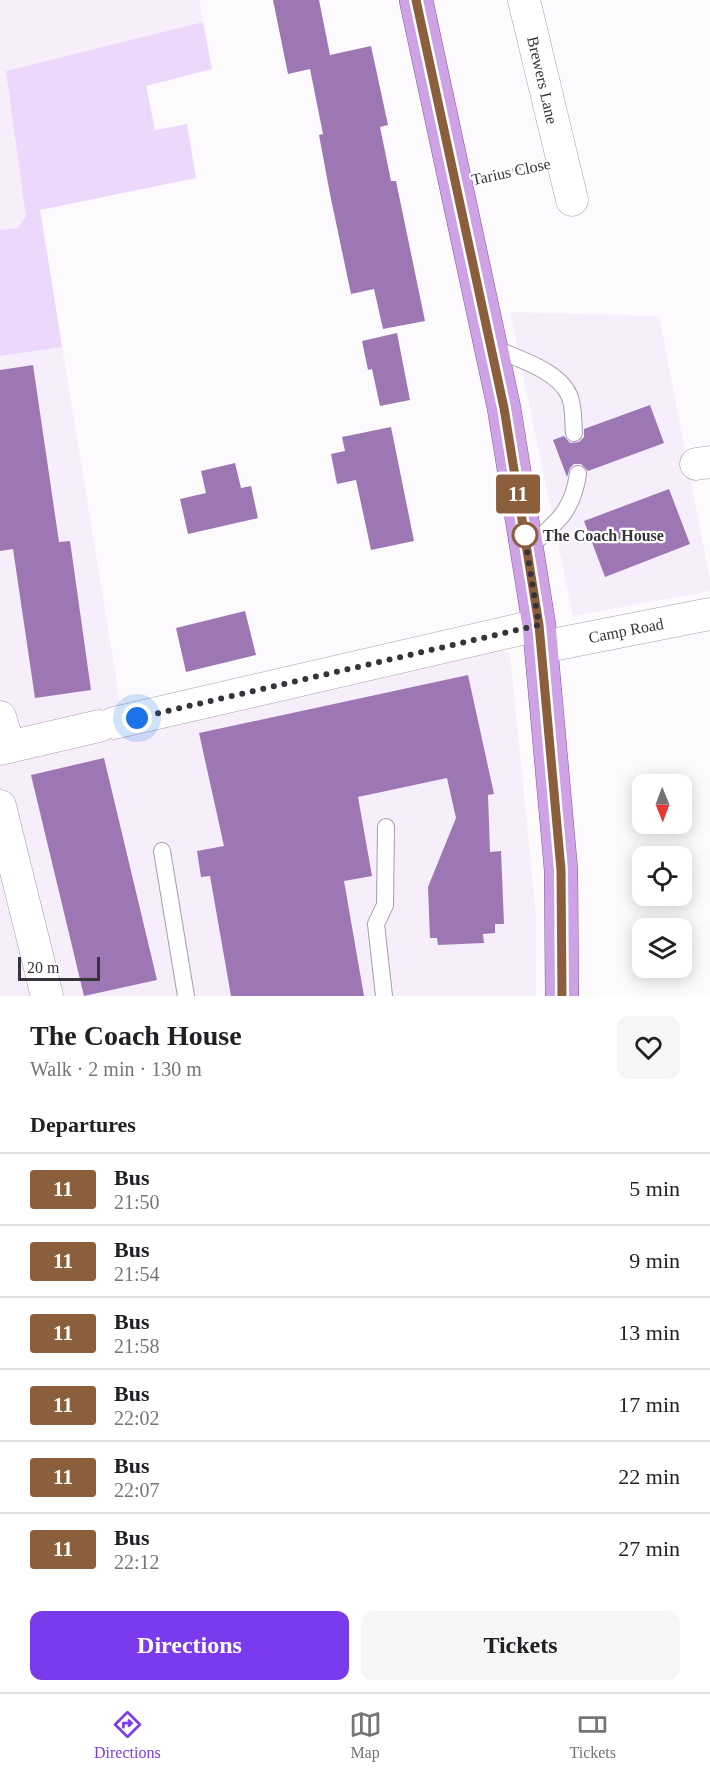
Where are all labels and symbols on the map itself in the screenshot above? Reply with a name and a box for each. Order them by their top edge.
street label: Brewers Lane [524,35,561,126]
street label: Tarius Close [470,155,552,188]
line badge: 11 [491,474,545,514]
marker: The Coach House [512,522,538,548]
place label: The Coach House [543,527,664,544]
street label: Camp Road [587,615,665,647]
your location [122,703,152,733]
north arrow [632,774,692,834]
scale bar [18,954,100,982]

